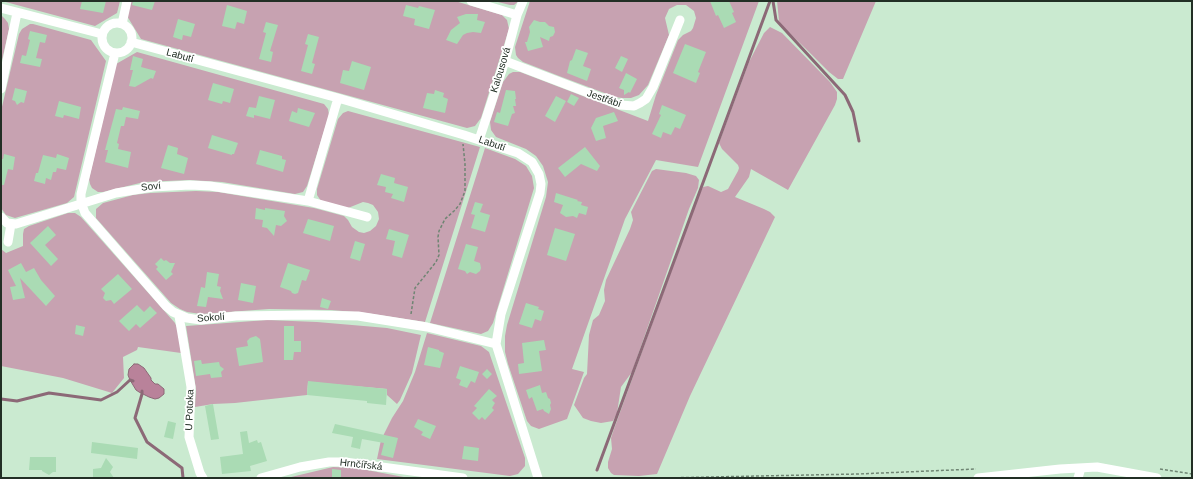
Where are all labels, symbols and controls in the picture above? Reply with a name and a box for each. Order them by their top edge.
street label: Kalousová [488,46,514,94]
street label: Labutí [165,47,195,65]
street label: Jestřábí [585,88,623,110]
street label: Labutí [477,134,507,154]
street label: Soví [140,180,162,194]
street label: Sokolí [197,311,225,325]
street label: U Potoka [183,389,197,431]
street label: Hrnčířská [339,457,383,473]

